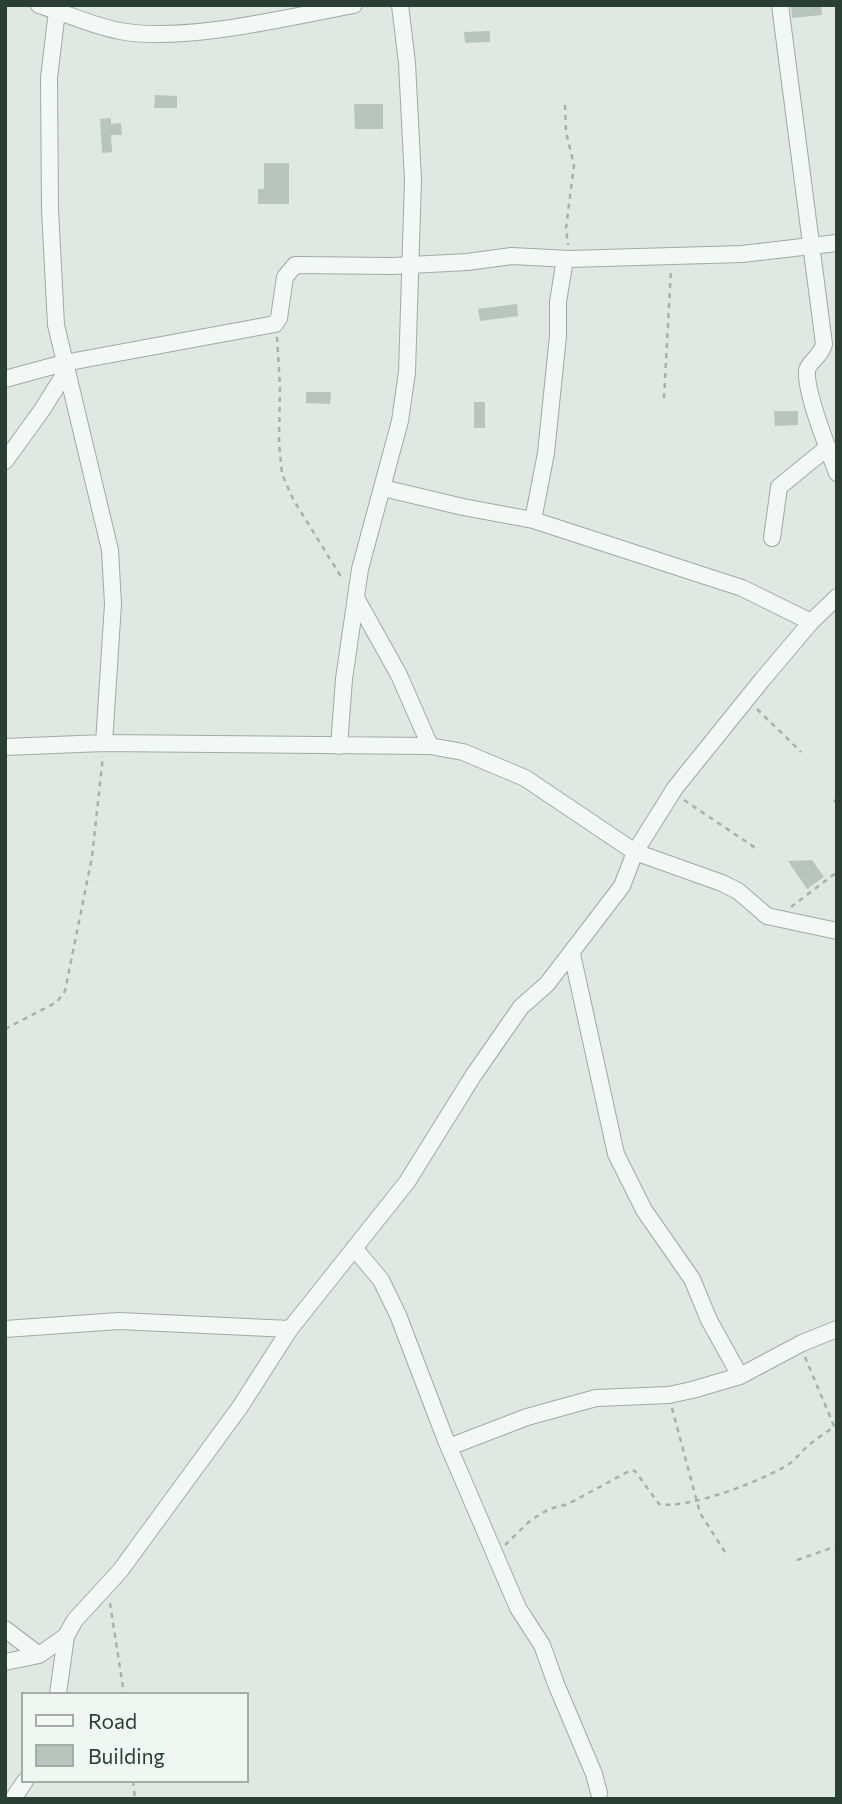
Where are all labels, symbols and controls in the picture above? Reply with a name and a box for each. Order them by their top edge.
legend [21,1692,248,1783]
text: Road [88,1708,137,1733]
text: Building [88,1743,165,1768]

